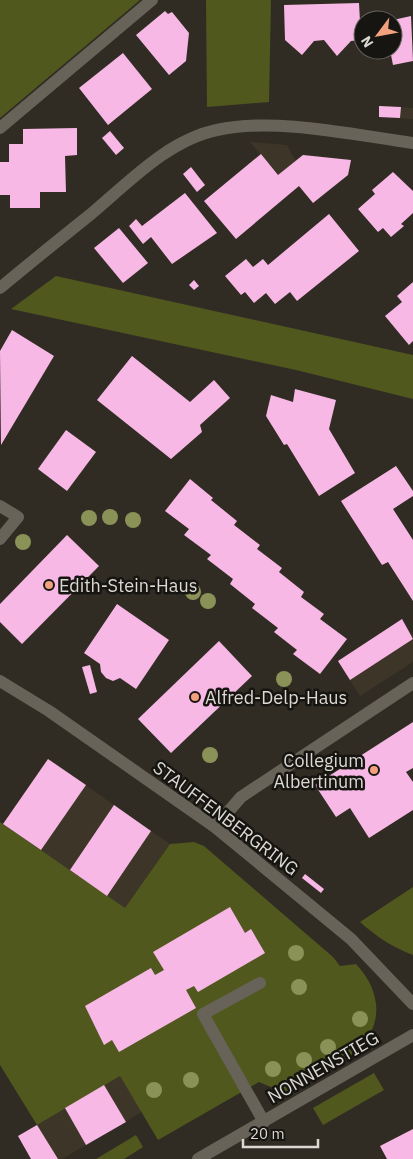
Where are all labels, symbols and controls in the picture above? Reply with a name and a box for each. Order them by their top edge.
north arrow [353,10,403,60]
text: N [357,33,377,51]
place label: Edith-Stein-Haus [59,574,197,597]
marker: Edith-Stein-Haus [43,579,55,591]
place label: Alfred-Delp-Haus [205,686,347,709]
marker: Alfred-Delp-Haus [189,691,201,703]
place label: Collegium Albertinum [274,749,364,793]
street label: STAUFFENBERGRING [149,756,303,880]
marker: Collegium Albertinum [368,764,380,776]
street label: NONNENSTIEG [263,1026,383,1108]
scale bar [243,1116,318,1148]
text: 20 m [250,1124,285,1143]

